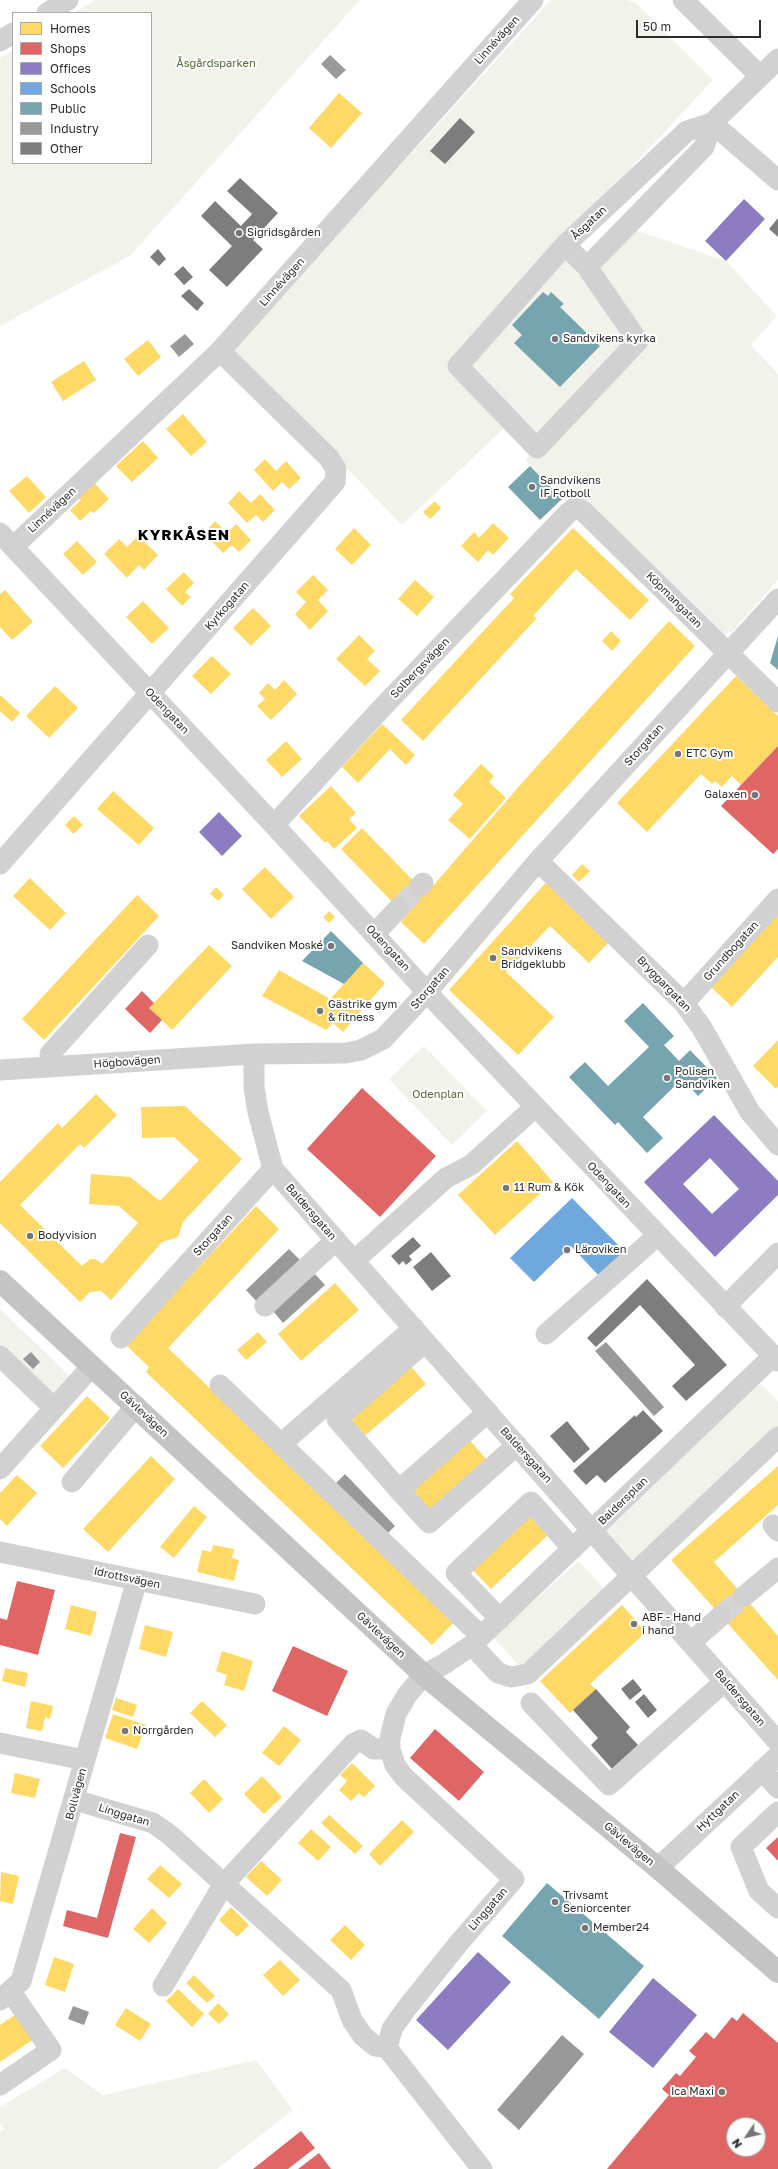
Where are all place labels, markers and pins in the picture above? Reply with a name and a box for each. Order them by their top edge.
place label: Sigridsgården [247,226,321,240]
marker: Sigridsgården [234,228,244,238]
place label: Sandvikens kyrka [563,332,656,346]
marker: Sandvikens kyrka [550,334,560,344]
place label: Sandvikens IF Fotboll [540,474,601,500]
marker: Sandvikens IF Fotboll [527,482,537,492]
place label: ETC Gym [686,747,733,761]
marker: ETC Gym [673,749,683,759]
place label: Galaxen [704,788,747,802]
marker: Galaxen [750,790,760,800]
place label: Sandviken Moské [231,939,323,953]
marker: Sandviken Moské [326,941,336,951]
place label: Sandvikens Bridgeklubb [501,945,565,971]
marker: Sandvikens Bridgeklubb [488,953,498,963]
place label: Gästrike gym & fitness [328,998,397,1024]
marker: Gästrike gym & fitness [315,1006,325,1016]
place label: Polisen Sandviken [675,1065,730,1091]
marker: Polisen Sandviken [662,1073,672,1083]
place label: 11 Rum & Kök [514,1181,584,1195]
marker: 11 Rum & Kök [501,1183,511,1193]
place label: Bodyvision [38,1229,96,1243]
marker: Bodyvision [25,1231,35,1241]
place label: Läroviken [575,1243,626,1257]
marker: Läroviken [562,1245,572,1255]
place label: ABF - Hand i hand [642,1611,701,1637]
marker: ABF - Hand i hand [629,1619,639,1629]
place label: Norrgården [133,1724,193,1738]
marker: Norrgården [120,1726,130,1736]
place label: Trivsamt Seniorcenter [563,1889,631,1915]
marker: Trivsamt Seniorcenter [550,1897,560,1907]
place label: Member24 [593,1921,649,1935]
marker: Member24 [580,1923,590,1933]
place label: Ica Maxi [671,2085,714,2099]
marker: Ica Maxi [717,2087,727,2097]

